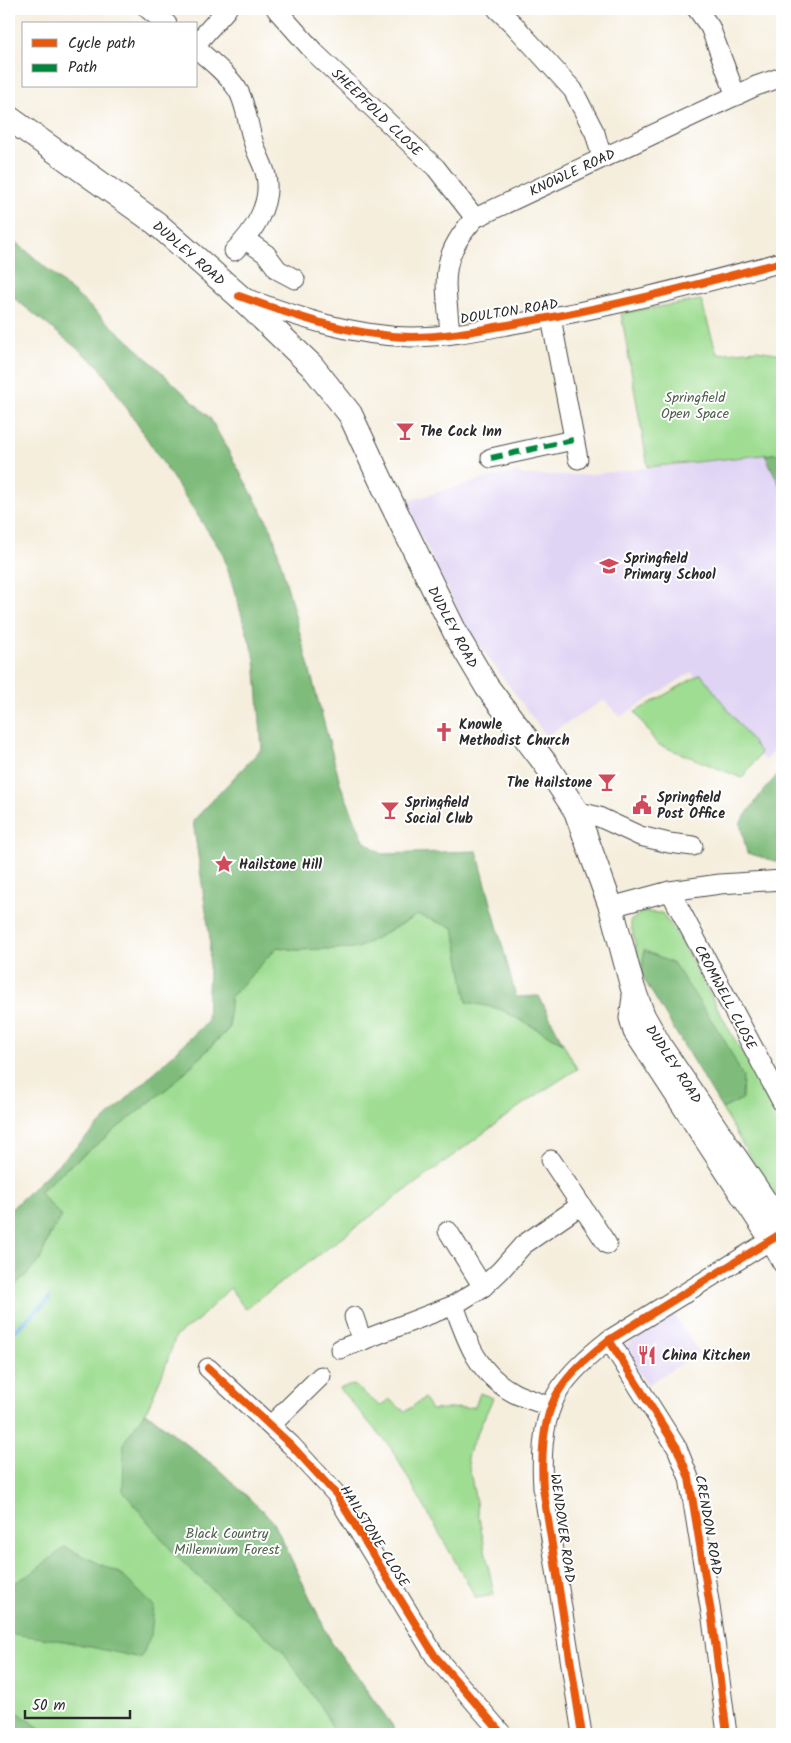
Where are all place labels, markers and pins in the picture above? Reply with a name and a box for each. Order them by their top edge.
bar icon: The Cock Inn [394,420,416,442]
place label: The Cock Inn [420,421,502,443]
place label: Springfield Primary School [624,548,716,586]
school or university icon: Springfield Primary School [598,555,620,577]
place label: Knowle Methodist Church [459,714,570,752]
church icon: Knowle Methodist Church [433,721,455,743]
bar icon: The Hailstone [596,771,618,793]
place label: The Hailstone [507,772,592,794]
place label: Springfield Post Office [657,787,725,825]
place label: Springfield Social Club [405,792,473,830]
public building icon: Springfield Post Office [631,794,653,816]
bar icon: Springfield Social Club [379,799,401,821]
place icon: Hailstone Hill [213,853,235,875]
place label: Hailstone Hill [239,854,322,876]
restaurant icon: China Kitchen [636,1344,658,1366]
place label: China Kitchen [662,1345,750,1367]

